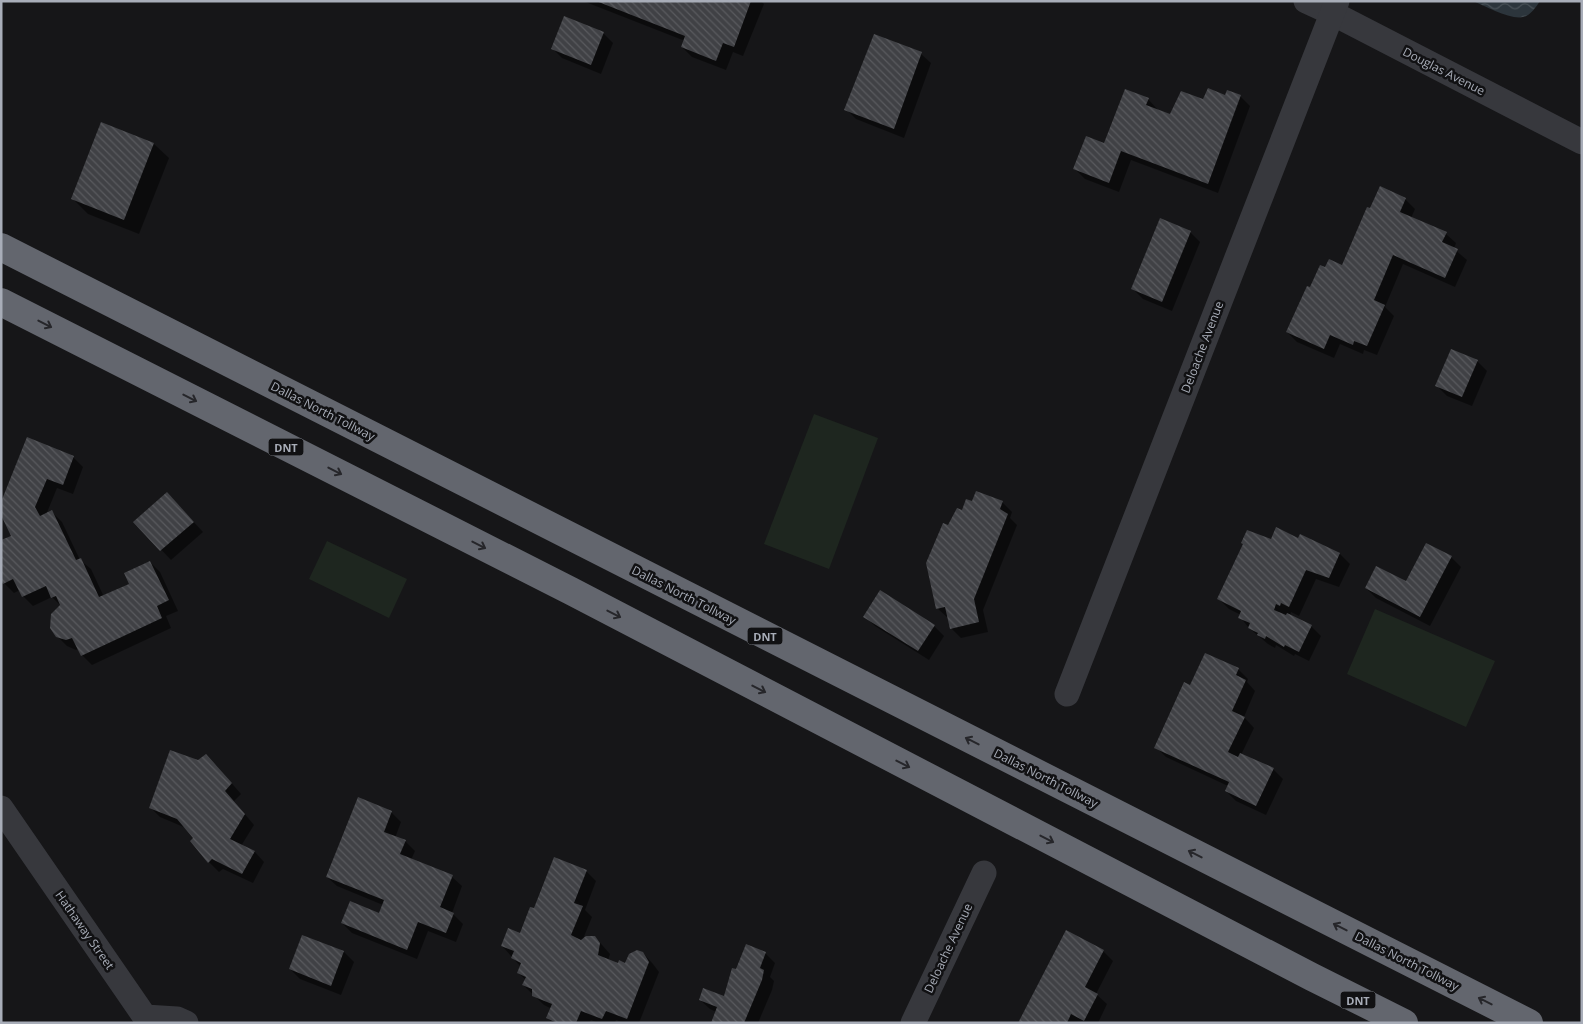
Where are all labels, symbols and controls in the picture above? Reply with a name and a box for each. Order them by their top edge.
street label: Douglas Avenue [1400,43,1488,99]
street label: Deloache Avenue [1177,298,1227,395]
one-way arrow [37,320,52,329]
street label: Dallas North Tollway [268,377,379,445]
one-way arrow [182,393,197,403]
road number: DNT [268,438,304,456]
one-way arrow [327,466,342,476]
one-way arrow [472,540,487,550]
street label: Dallas North Tollway [629,561,740,629]
one-way arrow [607,609,622,619]
road number: DNT [748,628,782,644]
one-way arrow [751,684,766,694]
one-way arrow [965,736,980,746]
street label: Dallas North Tollway [991,744,1102,812]
one-way arrow [895,759,910,769]
one-way arrow [1039,835,1054,844]
one-way arrow [1188,849,1203,859]
street label: Hathaway Street [52,887,118,973]
street label: Deloache Avenue [920,900,976,996]
one-way arrow [1333,922,1348,931]
street label: Dallas North Tollway [1352,927,1463,995]
road number: DNT [1340,992,1376,1008]
one-way arrow [1478,996,1493,1005]

